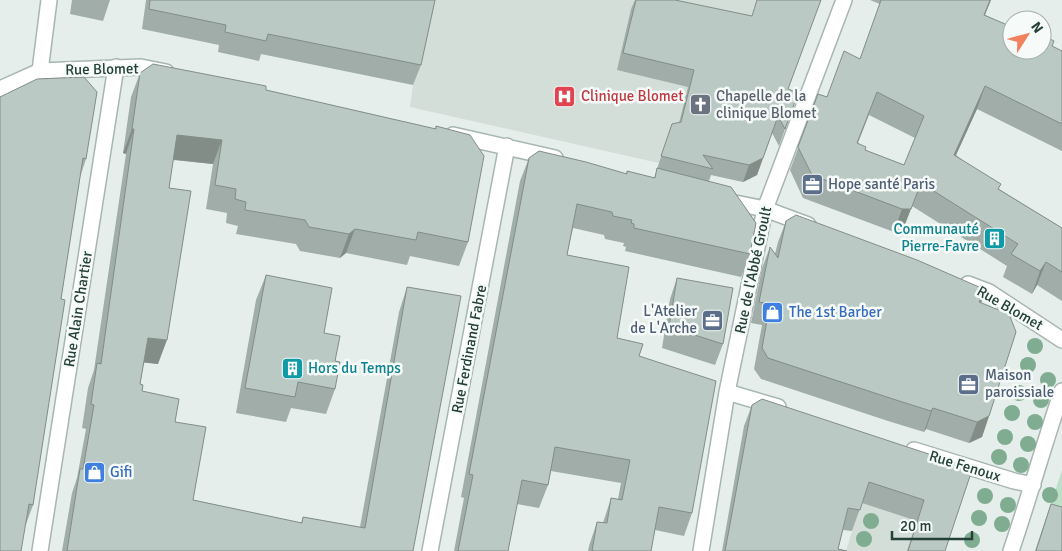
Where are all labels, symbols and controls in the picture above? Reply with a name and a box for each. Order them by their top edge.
north arrow [1002,10,1052,60]
text: N [1027,19,1047,37]
street label: Rue Blomet [65,59,139,79]
hospital icon: Clinique Blomet [553,84,577,108]
place label: Clinique Blomet [581,87,683,105]
place label: Chapelle de la clinique Blomet [716,87,816,122]
church icon: Chapelle de la clinique Blomet [688,93,712,117]
office icon: Hope santé Paris [800,172,824,196]
place label: Hope santé Paris [828,175,936,193]
street label: Rue de l'Abbé Groult [731,205,775,335]
place label: Communauté Pierre-Favre [894,220,979,255]
building icon: Communauté Pierre-Favre [983,226,1007,250]
street label: Rue Alain Chartier [60,249,96,368]
street label: Rue Blomet [974,282,1046,334]
street label: Rue Ferdinand Fabre [448,283,490,415]
shop icon: The 1st Barber [761,300,785,324]
place label: L'Atelier de L'Arche [630,302,697,337]
place label: The 1st Barber [789,303,882,321]
office icon: L'Atelier de L'Arche [701,308,725,332]
building icon: Hors du Temps [280,356,304,380]
place label: Hors du Temps [308,359,401,377]
place label: Maison paroissiale [985,366,1054,401]
office icon: Maison paroissiale [957,372,981,396]
street label: Rue Fenoux [927,447,1003,485]
shop icon: Gifi [82,460,106,484]
place label: Gifi [110,463,132,481]
scale bar [892,508,972,540]
text: 20 m [900,517,931,535]

